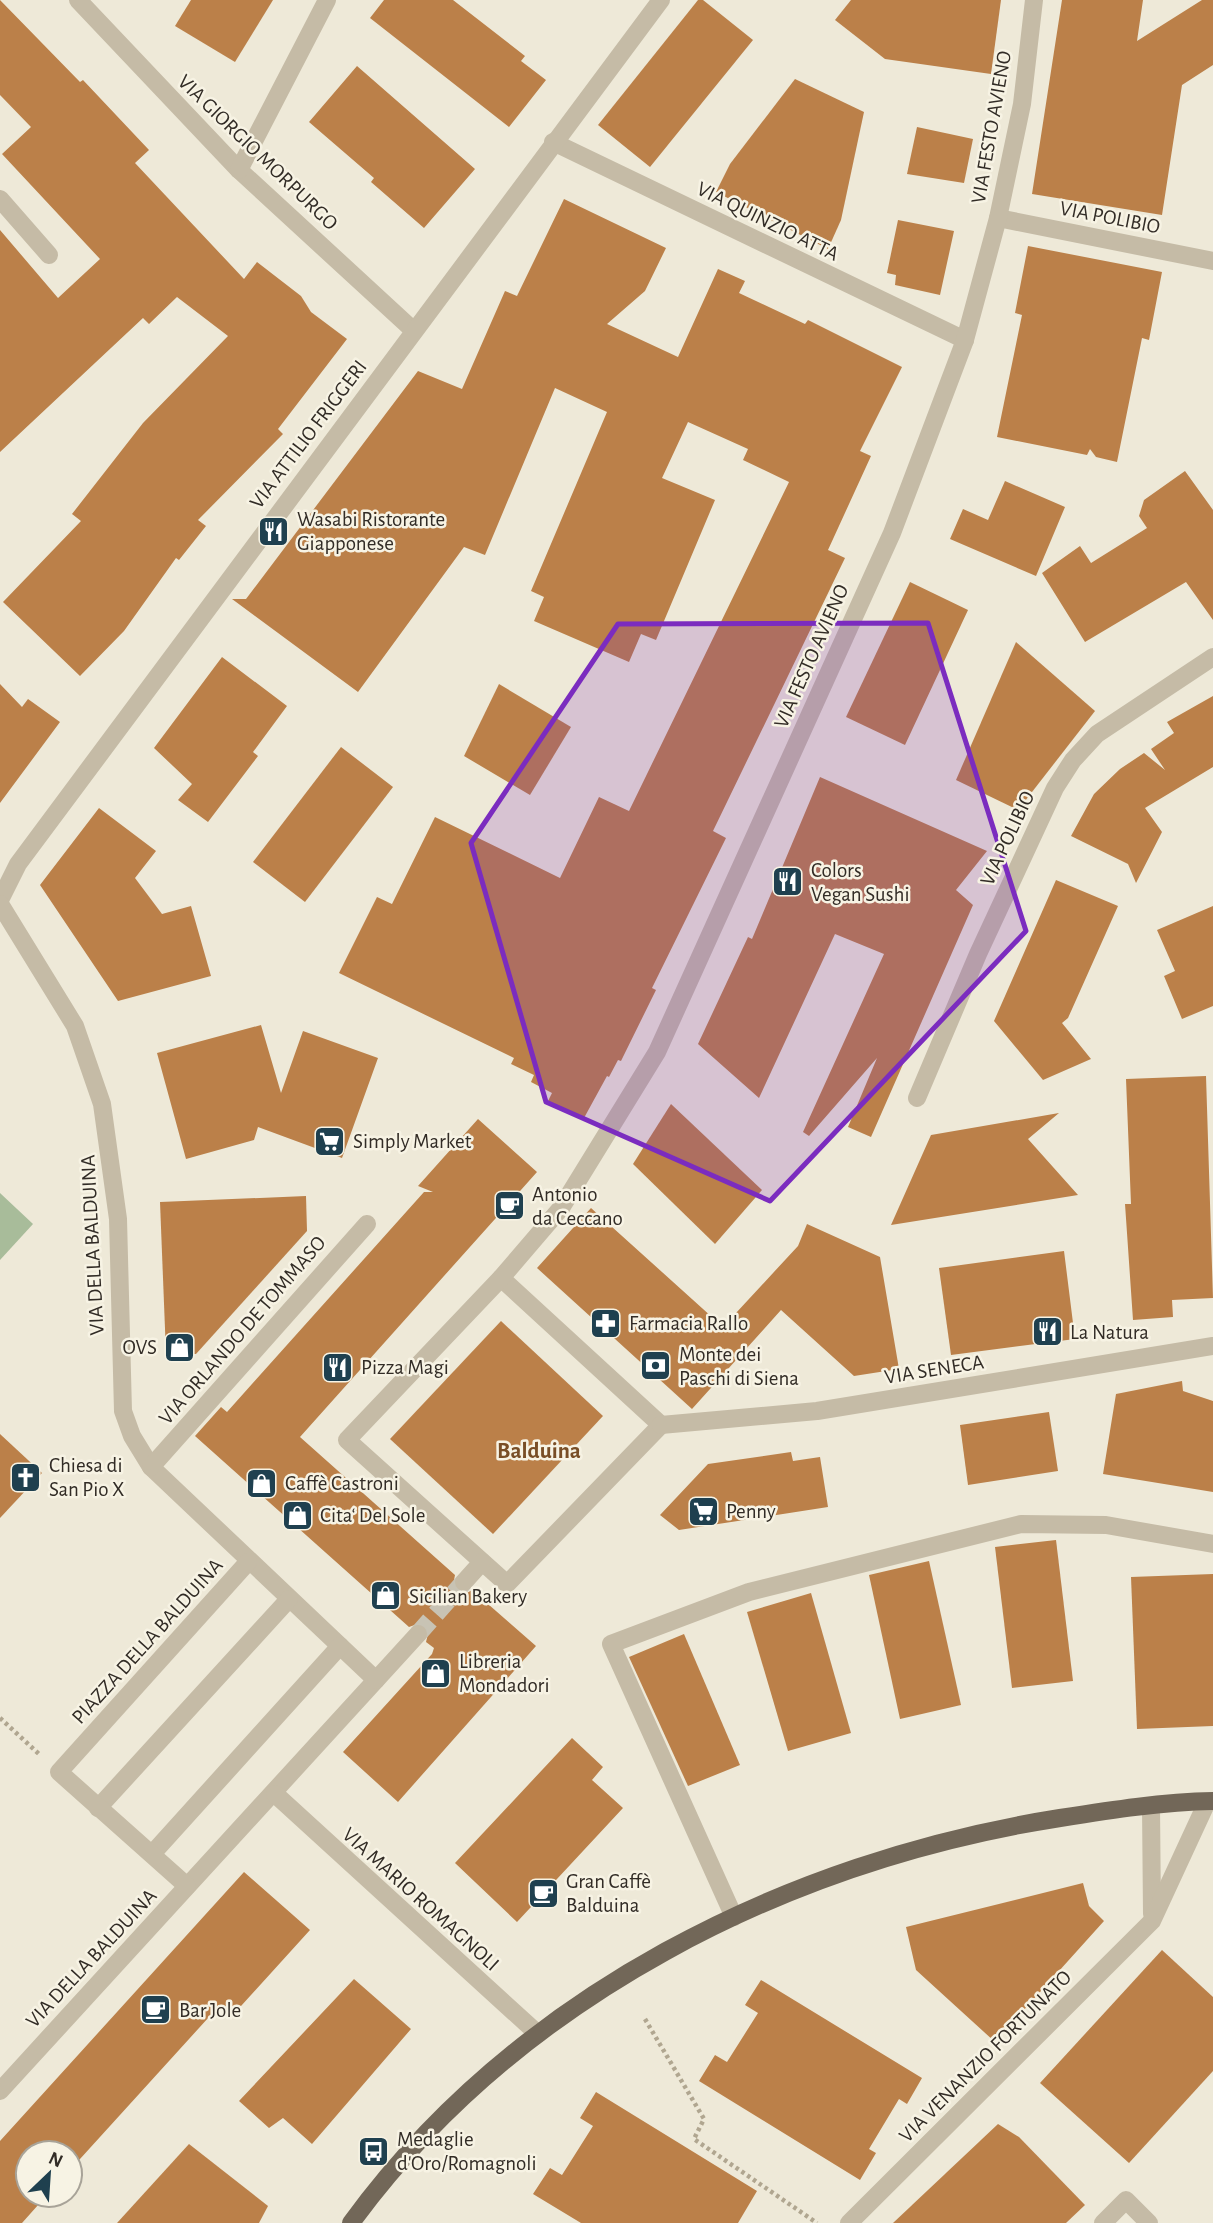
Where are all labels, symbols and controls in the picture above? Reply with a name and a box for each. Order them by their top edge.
street label: VIA FESTO AVIENO [968,49,1015,205]
street label: VIA GIORGIO MORPURGO [174,71,342,234]
street label: VIA QUINZIO ATTA [693,178,842,265]
street label: VIA POLIBIO [1058,197,1162,237]
street label: VIA ATTILIO FRIGGERI [246,356,371,512]
place label: Wasabi Ristorante Giapponese [297,509,445,554]
restaurant icon: Wasabi Ristorante Giapponese [257,514,291,548]
street label: VIA FESTO AVIENO [770,581,853,731]
street label: VIA POLIBIO [976,788,1038,889]
place label: Colors Vegan Sushi [811,860,910,905]
restaurant icon: Colors Vegan Sushi [771,865,805,899]
supermarket icon: Simply Market [313,1124,347,1158]
place label: Simply Market [353,1131,472,1152]
street label: VIA DELLA BALDUINA [77,1154,108,1336]
place label: Antonio da Ceccano [532,1184,623,1229]
cafe icon: Antonio da Ceccano [492,1189,526,1223]
street label: VIA ORLANDO DE TOMMASO [155,1232,330,1429]
pharmacy icon: Farmacia Rallo [589,1306,623,1340]
place label: Farmacia Rallo [629,1313,748,1334]
restaurant icon: La Natura [1030,1315,1064,1349]
place label: La Natura [1070,1322,1149,1343]
shop icon: OVS [163,1330,197,1364]
place label: OVS [123,1337,157,1358]
place label: Monte dei Paschi di Siena [679,1344,799,1389]
bank icon: Monte dei Paschi di Siena [639,1349,673,1383]
restaurant icon: Pizza Magi [321,1350,355,1384]
street label: VIA SENECA [883,1351,985,1388]
place label: Pizza Magi [361,1357,449,1378]
district label: Balduina [497,1440,581,1463]
place label: Chiesa di San Pio X [49,1455,125,1500]
church icon: Chiesa di San Pio X [9,1460,43,1494]
shop icon: Caffè Castroni [245,1466,279,1500]
place label: Caffè Castroni [285,1473,399,1494]
supermarket icon: Penny [686,1494,720,1528]
shop icon: Cita‘ Del Sole [280,1498,314,1532]
place label: Penny [726,1501,776,1522]
place label: Cita‘ Del Sole [320,1505,425,1526]
street label: PIAZZA DELLA BALDUINA [68,1555,227,1728]
shop icon: Sicilian Bakery [369,1579,403,1613]
place label: Sicilian Bakery [409,1586,527,1607]
place label: Libreria Mondadori [459,1651,550,1696]
shop icon: Libreria Mondadori [419,1656,453,1690]
street label: VIA MARIO ROMAGNOLI [338,1824,503,1975]
place label: Gran Caffè Balduina [566,1871,651,1916]
cafe icon: Gran Caffè Balduina [526,1876,560,1910]
street label: VIA DELLA BALDUINA [22,1885,161,2032]
street label: VIA VENANZIO FORTUNATO [895,1966,1075,2146]
cafe icon: Bar Jole [139,1993,173,2027]
place label: Bar Jole [179,2000,241,2021]
place label: Medaglie d'Oro/Romagnoli [397,2129,537,2174]
bus stop icon: Medaglie d'Oro/Romagnoli [357,2134,391,2168]
north arrow [14,2139,84,2209]
text: N [46,2149,66,2171]

